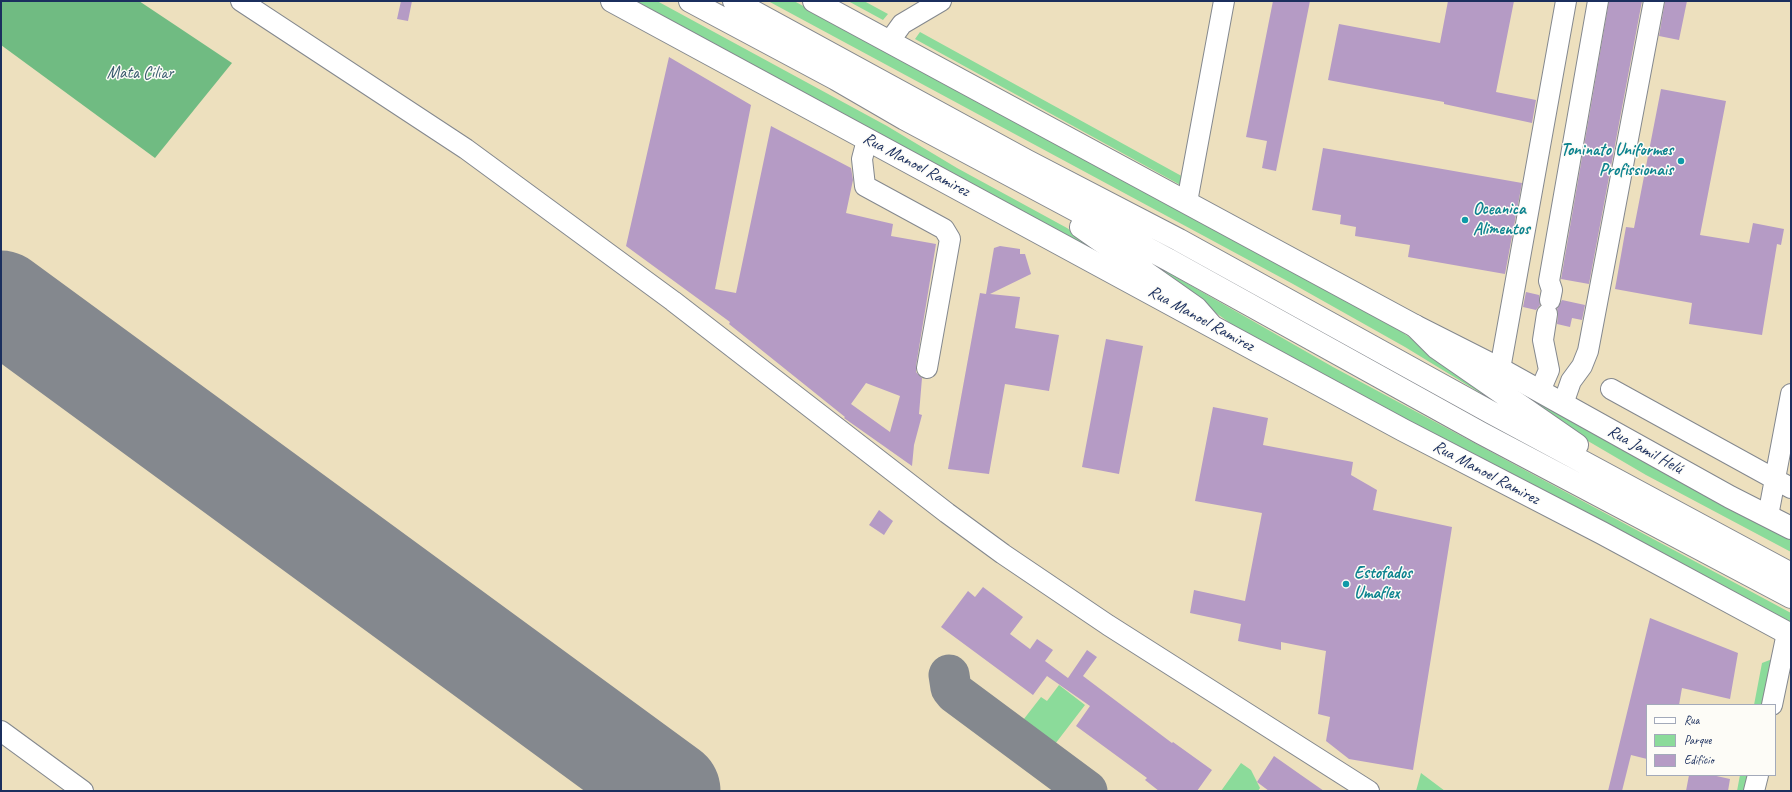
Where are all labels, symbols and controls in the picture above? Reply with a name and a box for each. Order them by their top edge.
park label: Mata Ciliar [107,64,173,84]
street label: Rua Manoel Ramirez [859,128,973,202]
place label: Toninato Uniformes Profissionais [1561,141,1673,181]
marker: Toninato Uniformes Profissionais [1676,156,1686,166]
place label: Oceanica Alimentos [1473,200,1530,240]
marker: Oceanica Alimentos [1460,215,1470,225]
street label: Rua Manoel Ramirez [1145,282,1257,356]
street label: Rua Jamil Helú [1604,421,1686,479]
street label: Rua Manoel Ramirez [1429,436,1543,510]
place label: Estofados Umaflex [1354,564,1412,604]
marker: Estofados Umaflex [1341,579,1351,589]
legend [1646,704,1776,776]
text: Rua [1684,712,1699,728]
text: Parque [1684,732,1712,748]
text: Edifício [1684,752,1714,768]

